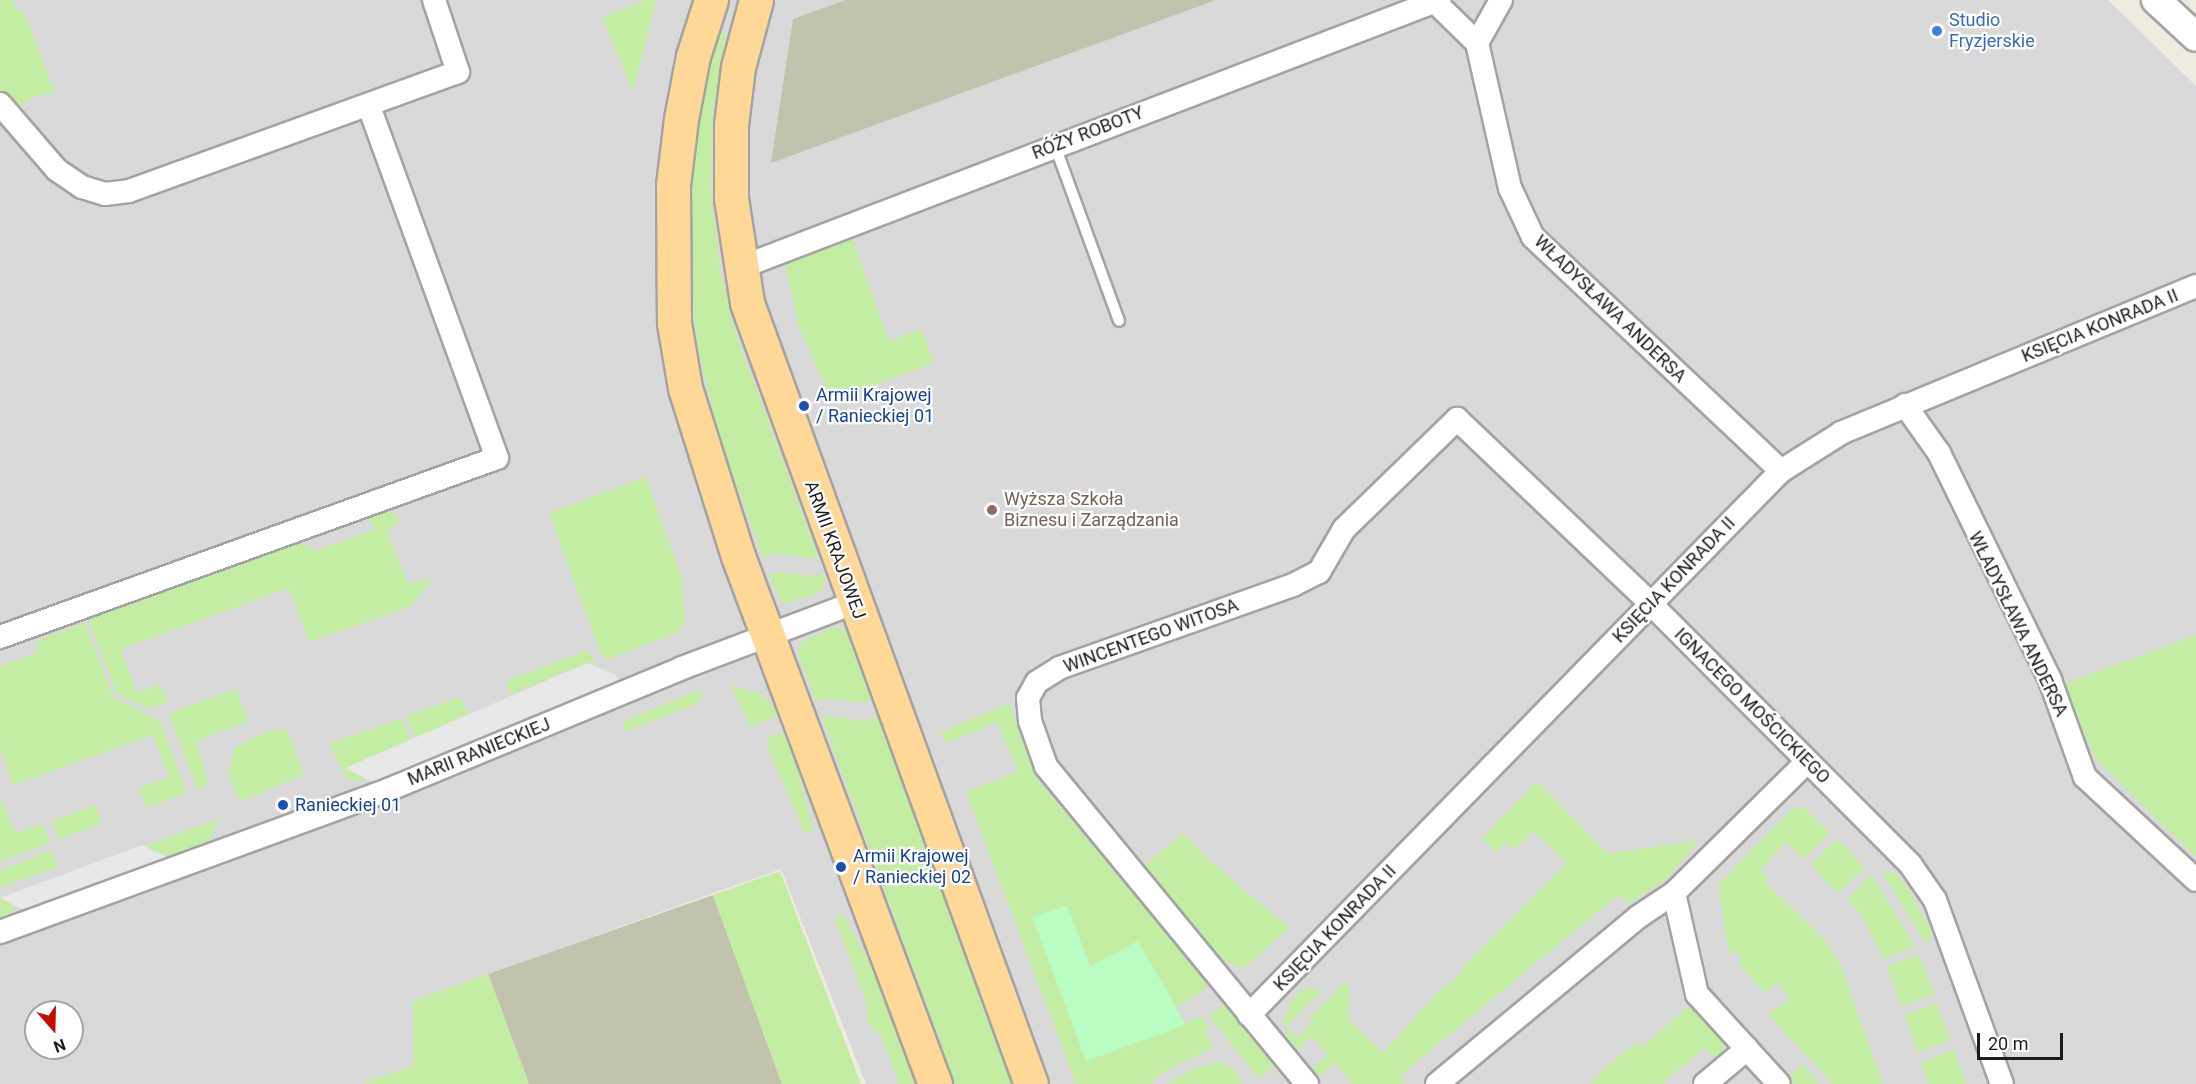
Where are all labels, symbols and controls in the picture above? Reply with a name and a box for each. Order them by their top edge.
place label: Studio Fryzjerskie [1949,10,2035,52]
marker: Studio Fryzjerskie [1930,24,1944,38]
street label: RÓŻY ROBOTY [1029,102,1147,164]
street label: WŁADYSŁAWA ANDERSA [1529,231,1691,387]
street label: KSIĘCIA KONRADA II [2019,285,2181,367]
place label: Armii Krajowej / Ranieckiej 01 [816,385,934,428]
marker: Armii Krajowej / Ranieckiej 01 [797,399,811,413]
street label: ARMII KRAJOWEJ [800,478,870,622]
place label: Wyższa Szkoła Biznesu i Zarządzania [1004,489,1179,532]
marker: Wyższa Szkoła Biznesu i Zarządzania [985,503,999,517]
street label: KSIĘCIA KONRADA II [1608,513,1740,647]
street label: WŁADYSŁAWA ANDERSA [1964,528,2072,720]
street label: WINCENTEGO WITOSA [1061,594,1241,678]
street label: IGNACEGO MOŚCICKIEGO [1670,624,1834,788]
street label: MARII RANIECKIEJ [405,714,553,790]
place label: Ranieckiej 01 [295,794,401,816]
marker: Ranieckiej 01 [276,798,290,812]
place label: Armii Krajowej / Ranieckiej 02 [853,846,971,888]
marker: Armii Krajowej / Ranieckiej 02 [834,860,848,874]
street label: KSIĘCIA KONRADA II [1269,861,1401,995]
north arrow [24,1000,84,1060]
scale bar [1980,1021,2066,1059]
text: 20 m [1988,1033,2028,1054]
text: N [51,1035,68,1056]

